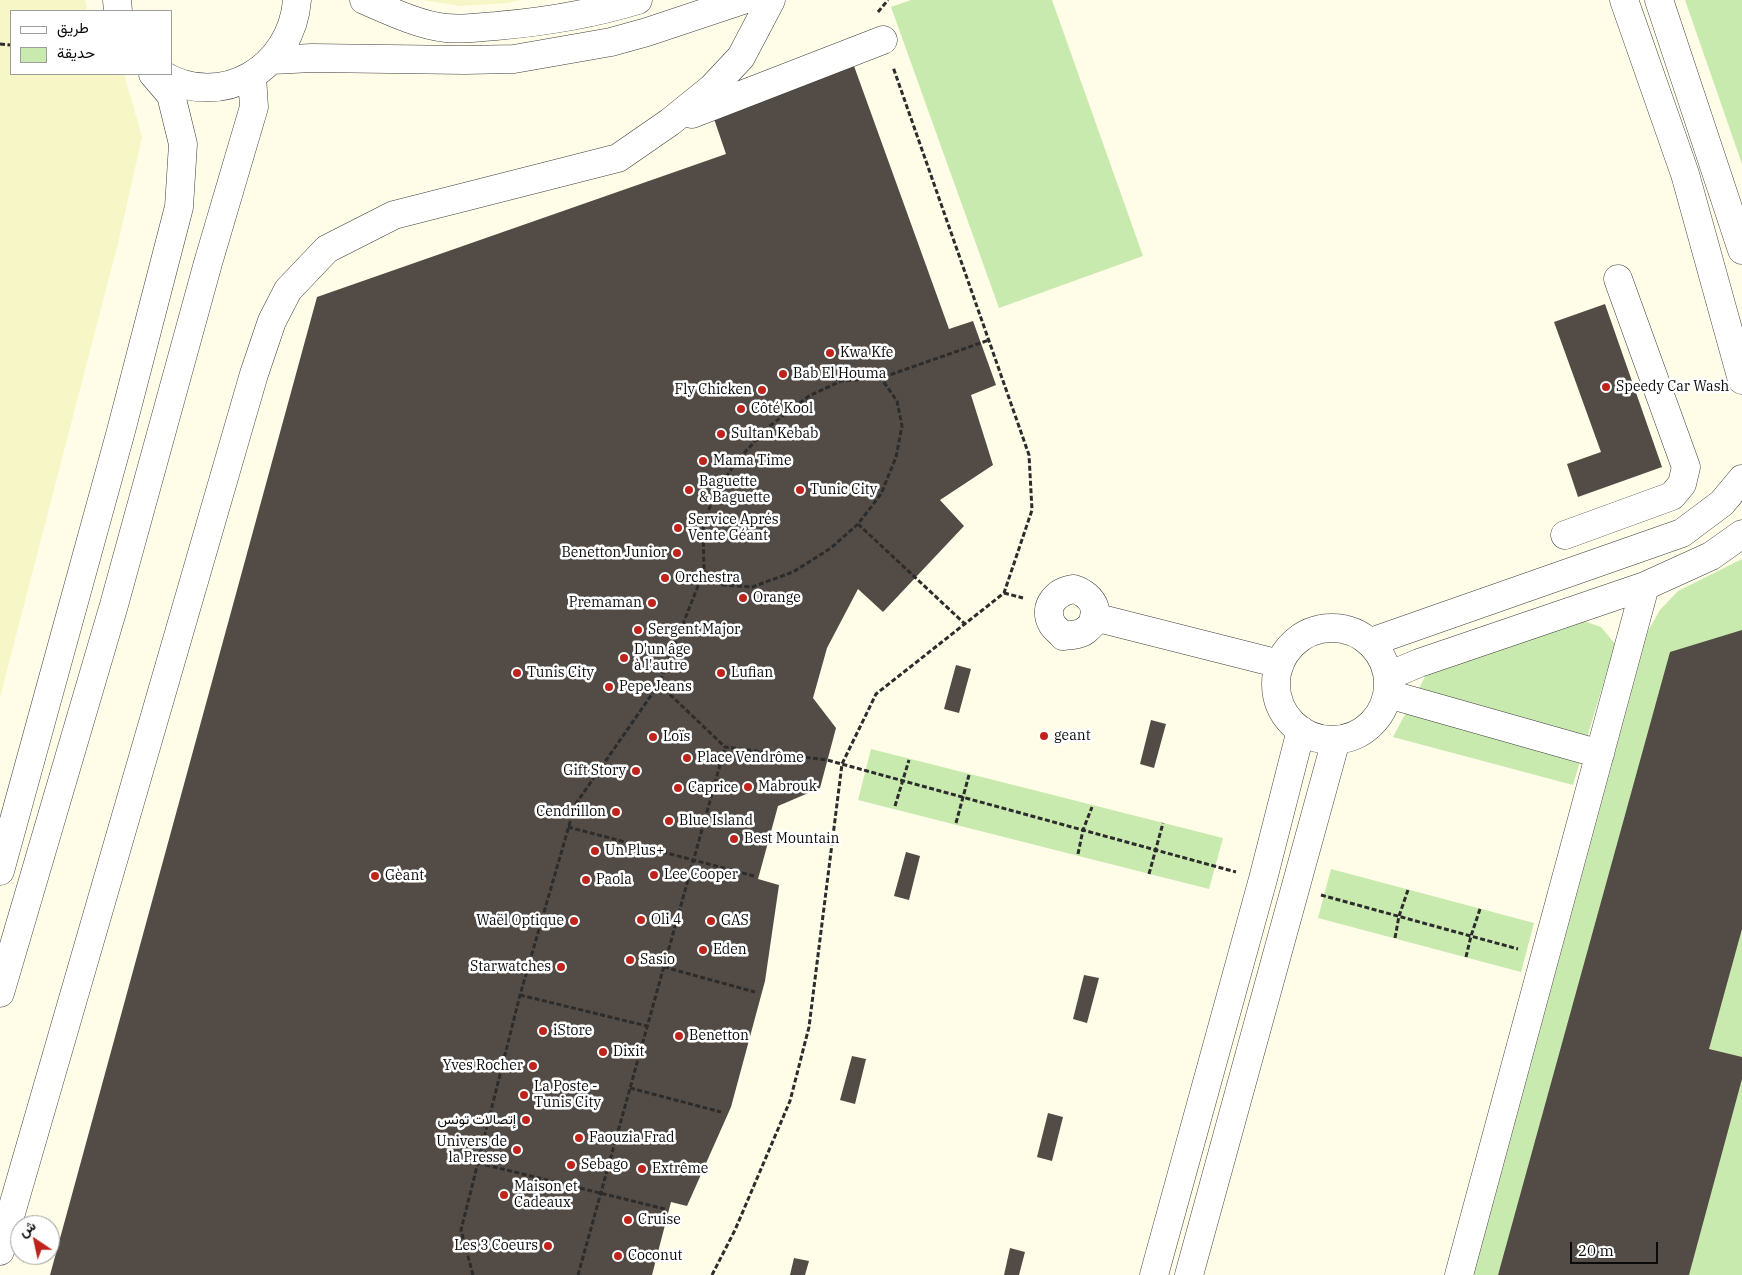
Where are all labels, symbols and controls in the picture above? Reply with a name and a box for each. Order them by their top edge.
legend [10,10,172,75]
text: طريق [57,18,89,37]
text: حديقة [57,43,95,62]
place label: Kwa Kfe [840,345,893,361]
marker: Kwa Kfe [824,347,836,359]
place label: Bab El Houma [793,366,886,382]
marker: Bab El Houma [777,368,789,380]
place label: Speedy Car Wash [1616,379,1729,395]
marker: Speedy Car Wash [1600,381,1612,393]
place label: Fly Chicken [674,382,752,398]
marker: Fly Chicken [756,384,768,396]
place label: Côté Kool [751,401,813,417]
marker: Côté Kool [735,403,747,415]
place label: Sultan Kebab [731,426,818,442]
marker: Sultan Kebab [715,428,727,440]
place label: Mama Time [713,453,791,469]
marker: Mama Time [697,455,709,467]
place label: Baguette & Baguette [699,474,770,507]
place label: Tunic City [810,482,877,498]
marker: Baguette & Baguette [683,484,695,496]
marker: Tunic City [794,484,806,496]
place label: Service Aprés Vente Géant [688,512,779,544]
marker: Service Aprés Vente Géant [672,522,684,534]
place label: Benetton Junior [561,545,667,561]
marker: Benetton Junior [671,547,683,559]
place label: Orchestra [675,570,740,586]
marker: Orchestra [659,572,671,584]
place label: Orange [753,590,801,606]
marker: Orange [737,592,749,604]
place label: Premaman [569,595,642,611]
marker: Premaman [646,597,658,609]
place label: Sergent Major [648,622,740,638]
marker: Sergent Major [632,624,644,636]
place label: D'un âge à l'autre [634,642,691,674]
marker: D'un âge à l'autre [618,652,630,664]
place label: Tunis City [527,665,594,681]
place label: Lufian [731,665,773,681]
marker: Tunis City [511,667,523,679]
marker: Lufian [715,667,727,679]
place label: Pepe Jeans [619,679,692,695]
marker: Pepe Jeans [603,681,615,693]
place label: geant [1054,728,1091,744]
place label: Loïs [663,729,690,745]
marker: geant [1038,730,1050,742]
marker: Loïs [647,731,659,743]
place label: Place Vendrôme [697,750,804,766]
marker: Place Vendrôme [681,752,693,764]
place label: Gift Story [563,763,626,779]
marker: Gift Story [630,765,642,777]
place label: Mabrouk [758,779,817,795]
place label: Caprice [688,780,738,796]
marker: Mabrouk [742,781,754,793]
marker: Caprice [672,782,684,794]
place label: Cendrillon [536,804,606,820]
marker: Cendrillon [610,806,622,818]
place label: Blue Island [679,813,753,829]
marker: Blue Island [663,815,675,827]
place label: Best Mountain [744,831,839,847]
marker: Best Mountain [728,833,740,845]
place label: Un Plus+ [605,843,664,859]
marker: Un Plus+ [589,845,601,857]
place label: Lee Cooper [664,867,738,883]
place label: Gèant [385,868,424,884]
marker: Lee Cooper [648,869,660,881]
marker: Gèant [369,870,381,882]
place label: Paola [596,872,632,888]
marker: Paola [580,874,592,886]
place label: Oli 4 [651,912,681,928]
place label: Waël Optique [476,913,564,929]
place label: GAS [721,913,749,929]
marker: Oli 4 [635,914,647,926]
marker: Waël Optique [568,915,580,927]
marker: GAS [705,915,717,927]
place label: Eden [713,942,747,958]
marker: Eden [697,944,709,956]
place label: Sasio [640,952,675,968]
marker: Sasio [624,954,636,966]
place label: Starwatches [470,959,551,975]
marker: Starwatches [555,961,567,973]
place label: iStore [553,1023,592,1039]
marker: iStore [537,1025,549,1037]
place label: Benetton [689,1028,749,1044]
marker: Benetton [673,1030,685,1042]
place label: Dixit [613,1044,644,1060]
marker: Dixit [597,1046,609,1058]
place label: Yves Rocher [443,1058,523,1074]
marker: Yves Rocher [527,1060,539,1072]
place label: La Poste - Tunis City [534,1079,601,1112]
marker: La Poste - Tunis City [518,1089,530,1101]
place label: إتصالات تونس [437,1112,516,1128]
marker: إتصالات تونس [520,1114,532,1126]
place label: Faouzia Frad [589,1130,675,1146]
marker: Faouzia Frad [573,1132,585,1144]
place label: Univers de la Presse [436,1134,507,1166]
marker: Univers de la Presse [511,1144,523,1156]
place label: Sebago [581,1157,628,1173]
marker: Sebago [565,1159,577,1171]
place label: Extrême [652,1161,708,1177]
marker: Extrême [636,1163,648,1175]
place label: Maison et Cadeaux [514,1179,578,1212]
marker: Maison et Cadeaux [498,1189,510,1201]
place label: Cruise [638,1212,681,1228]
marker: Cruise [622,1214,634,1226]
north arrow [10,1215,60,1265]
text: ش [15,1216,39,1241]
scale bar [1572,1232,1660,1264]
place label: Les 3 Coeurs [454,1238,538,1254]
marker: Les 3 Coeurs [542,1240,554,1252]
text: 20 m [1578,1241,1614,1260]
place label: Coconut [628,1248,683,1264]
marker: Coconut [612,1250,624,1262]

